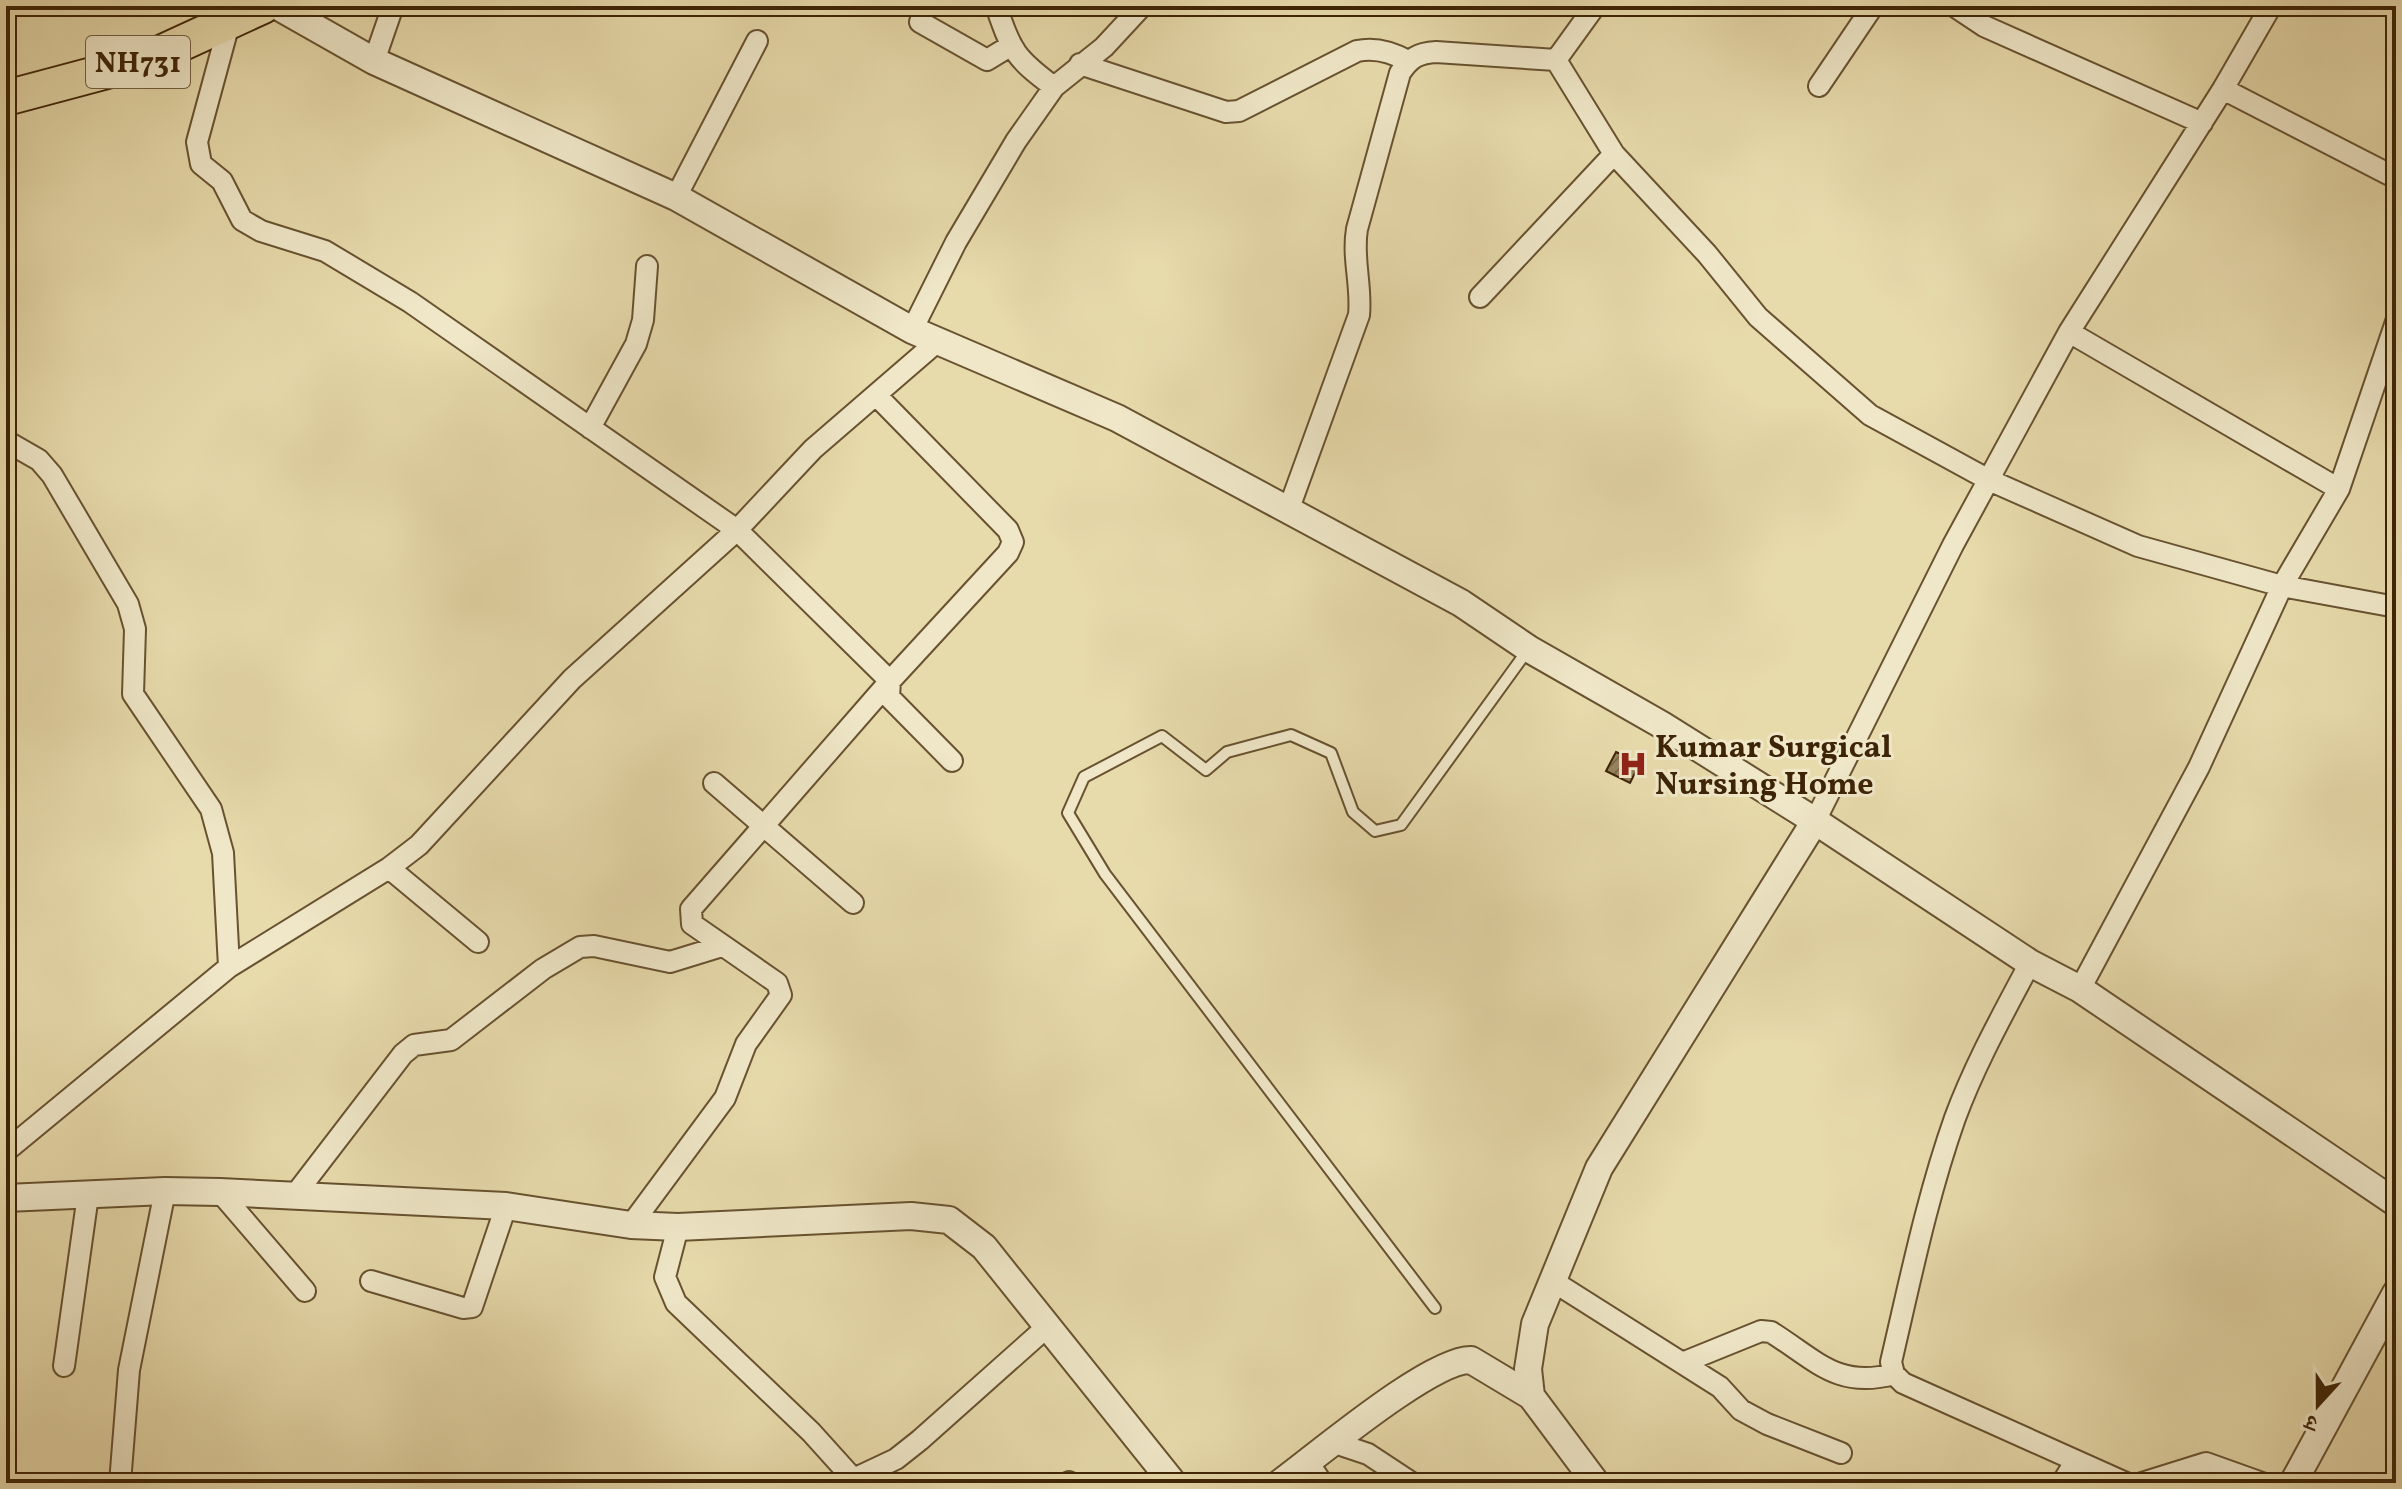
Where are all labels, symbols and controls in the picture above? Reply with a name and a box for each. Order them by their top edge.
road number: NH731 [86,36,190,88]
place label: Kumar Surgical Nursing Home [1655,727,1892,808]
hospital icon: Kumar Surgical Nursing Home [1618,749,1648,779]
north arrow [2278,1365,2358,1445]
text: उ [2299,1404,2324,1439]

